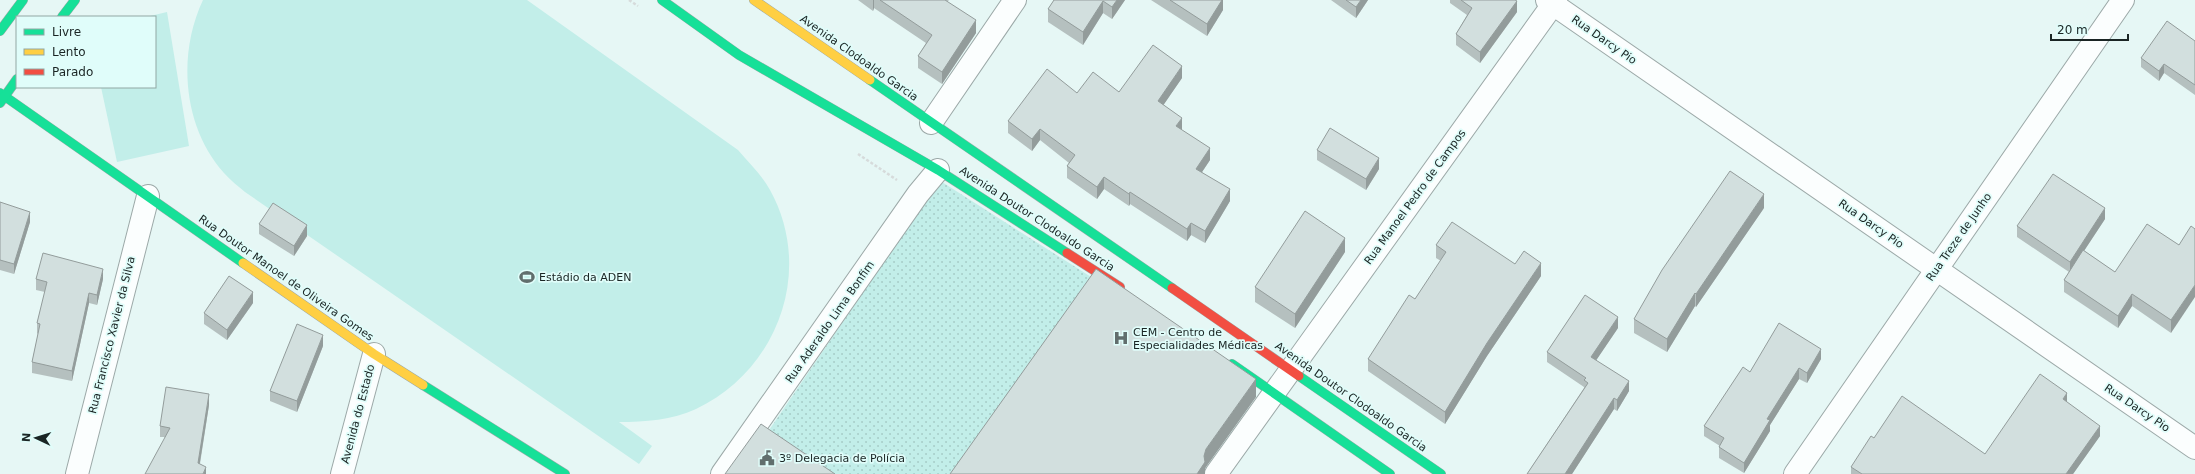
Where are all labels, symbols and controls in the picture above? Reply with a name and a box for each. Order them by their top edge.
street label: Avenida Clodoaldo Garcia [798,12,920,104]
street label: Rua Darcy Pio [1569,13,1639,67]
legend [16,16,156,88]
scale bar [2051,16,2128,42]
text: 20 m [2057,23,2088,37]
text: Livre [52,25,81,39]
text: Lento [52,45,86,59]
text: Parado [52,65,93,79]
street label: Rua Manoel Pedro de Campos [1362,127,1469,267]
street label: Avenida Doutor Clodoaldo Garcia [957,164,1117,274]
street label: Rua Treze de Junho [1924,190,1994,284]
street label: Rua Darcy Pio [1836,197,1906,251]
street label: Rua Doutor Manoel de Oliveira Gomes [196,212,376,344]
street label: Rua Francisco Xavier da Silva [86,255,138,415]
street label: Rua Aderaldo Lima Bonfim [783,258,877,386]
sports icon: Estádio da ADEN [518,268,536,286]
place label: Estádio da ADEN [539,271,631,284]
place label: CEM - Centro de Especialidades Médicas [1133,326,1263,352]
hospital icon: CEM - Centro de Especialidades Médicas [1112,329,1130,347]
street label: Avenida Doutor Clodoaldo Garcia [1273,339,1429,455]
street label: Avenida do Estado [339,363,378,465]
street label: Rua Darcy Pio [2102,381,2172,435]
north arrow [16,418,56,458]
text: N [20,432,33,442]
public building icon: 3º Delegacia de Polícia [758,449,776,467]
place label: 3º Delegacia de Polícia [779,452,905,465]

